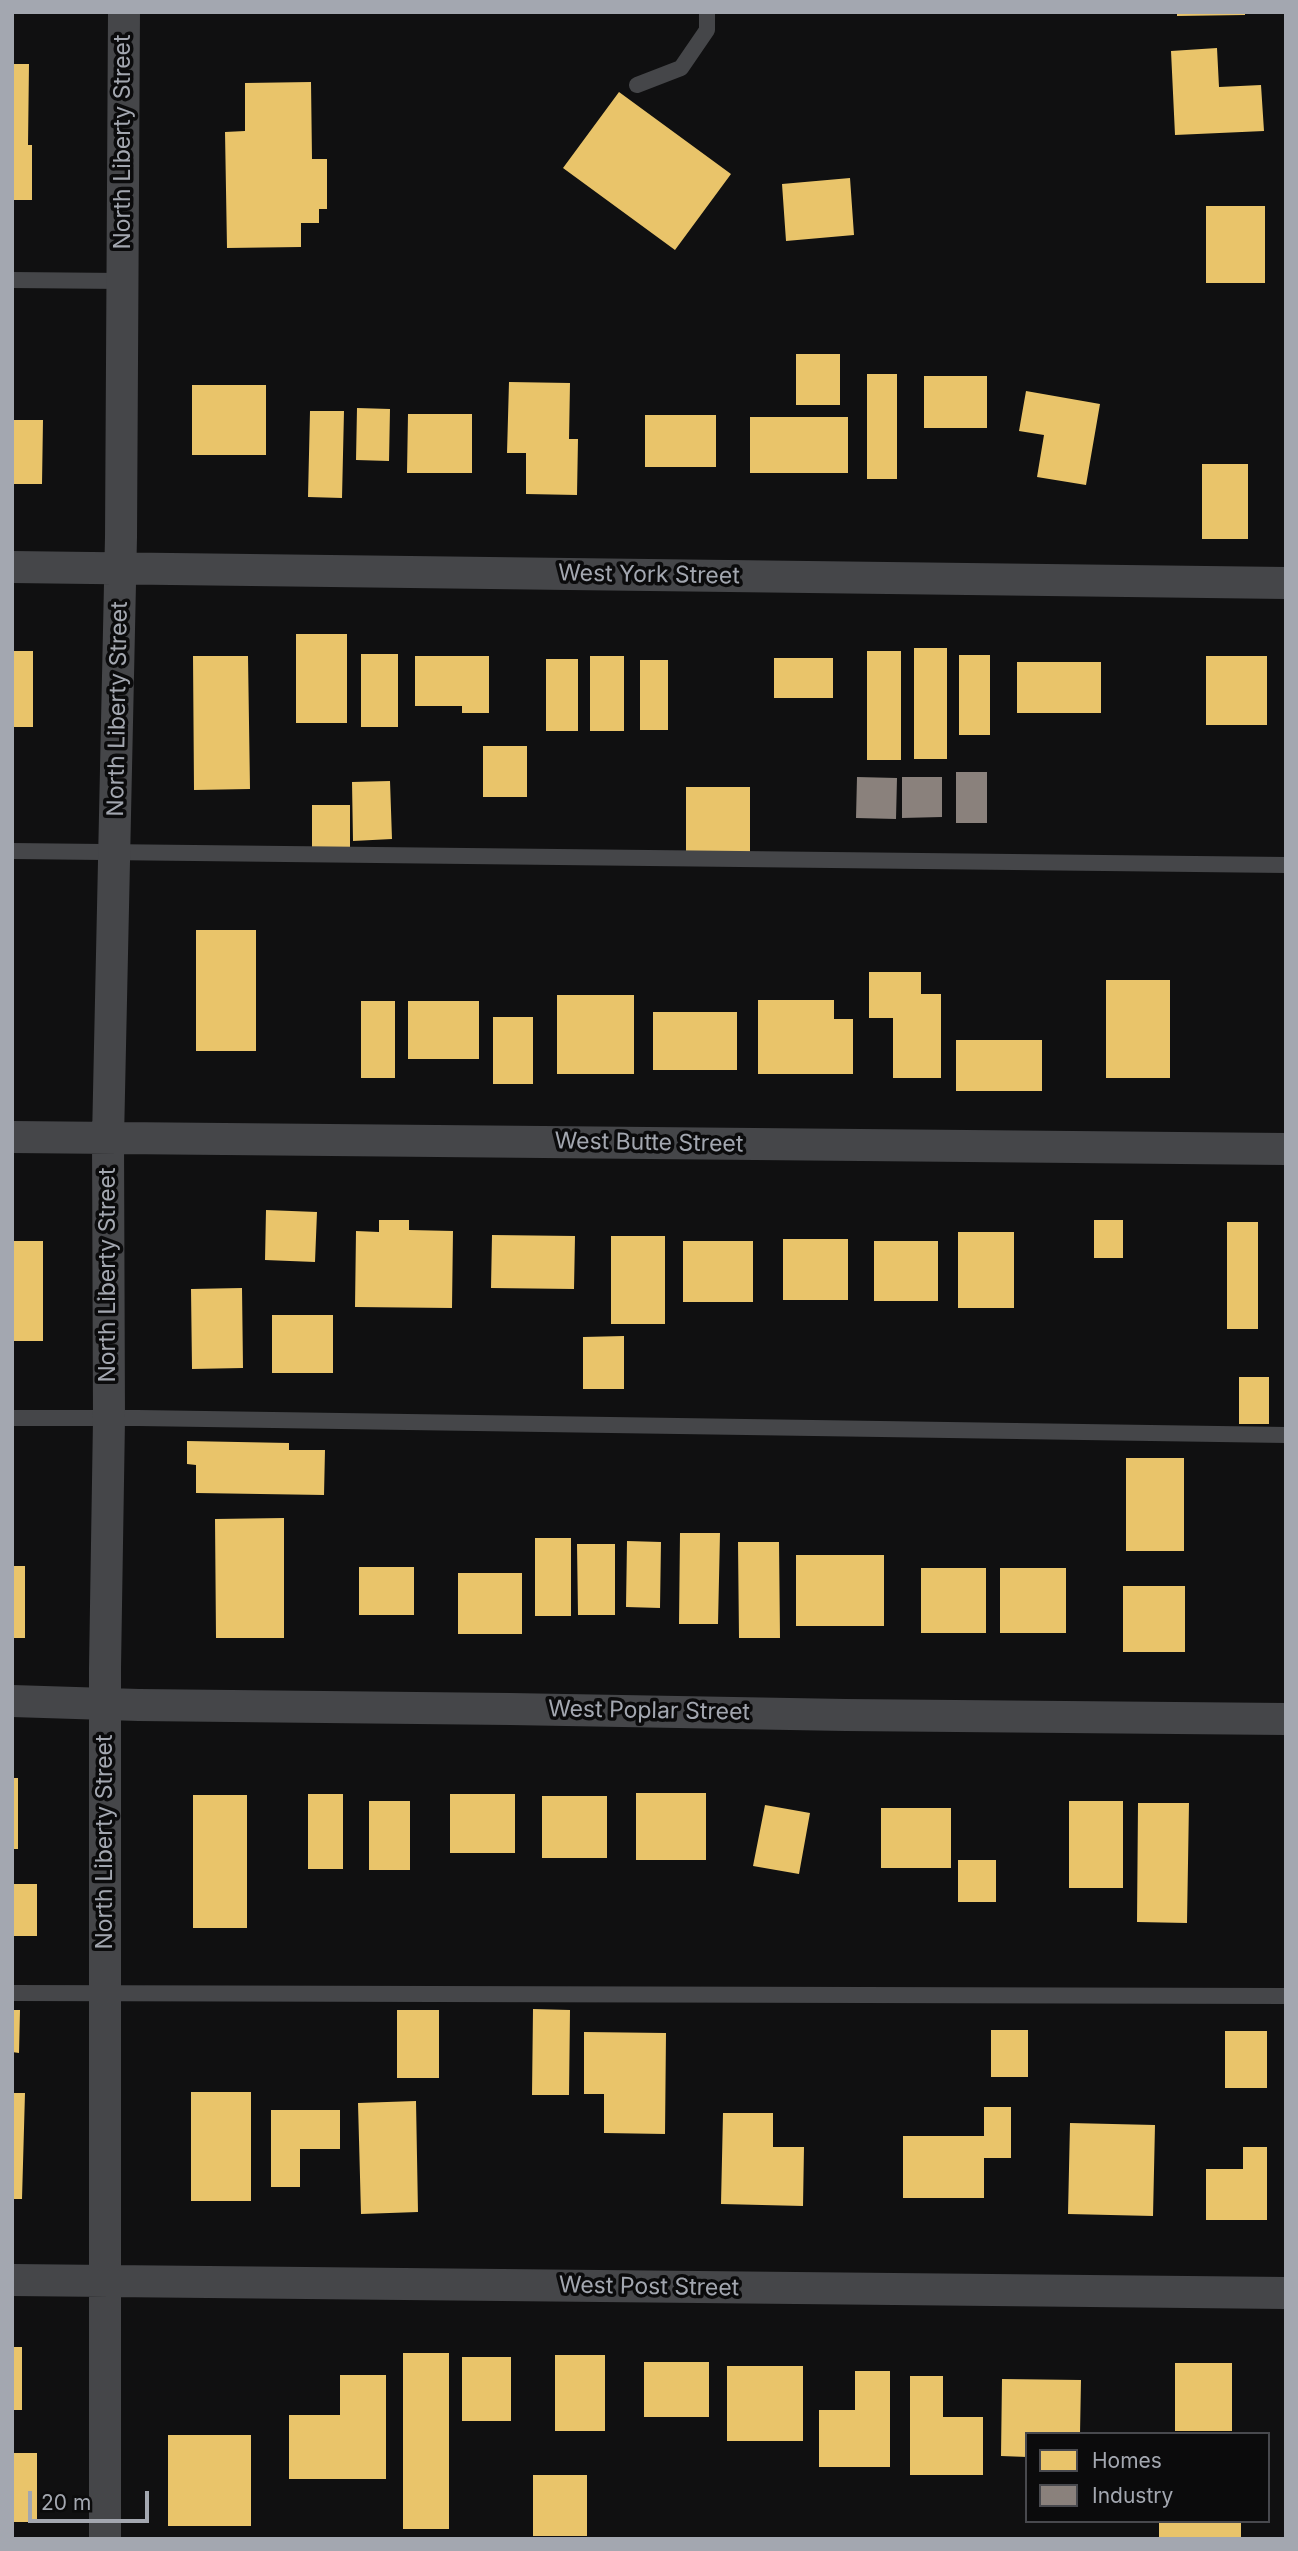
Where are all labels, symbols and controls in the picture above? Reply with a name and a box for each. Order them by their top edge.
street label: North Liberty Street [109,34,137,250]
street label: West York Street [558,560,740,590]
street label: North Liberty Street [102,601,134,817]
street label: West Butte Street [554,1128,744,1158]
street label: North Liberty Street [94,1167,122,1383]
street label: West Poplar Street [548,1695,750,1727]
street label: North Liberty Street [91,1734,119,1950]
street label: West Post Street [559,2272,739,2302]
legend [1025,2432,1270,2523]
text: Homes [1092,2448,1162,2473]
scale bar [32,2478,152,2522]
text: Industry [1092,2483,1173,2508]
text: 20 m [41,2490,91,2515]

